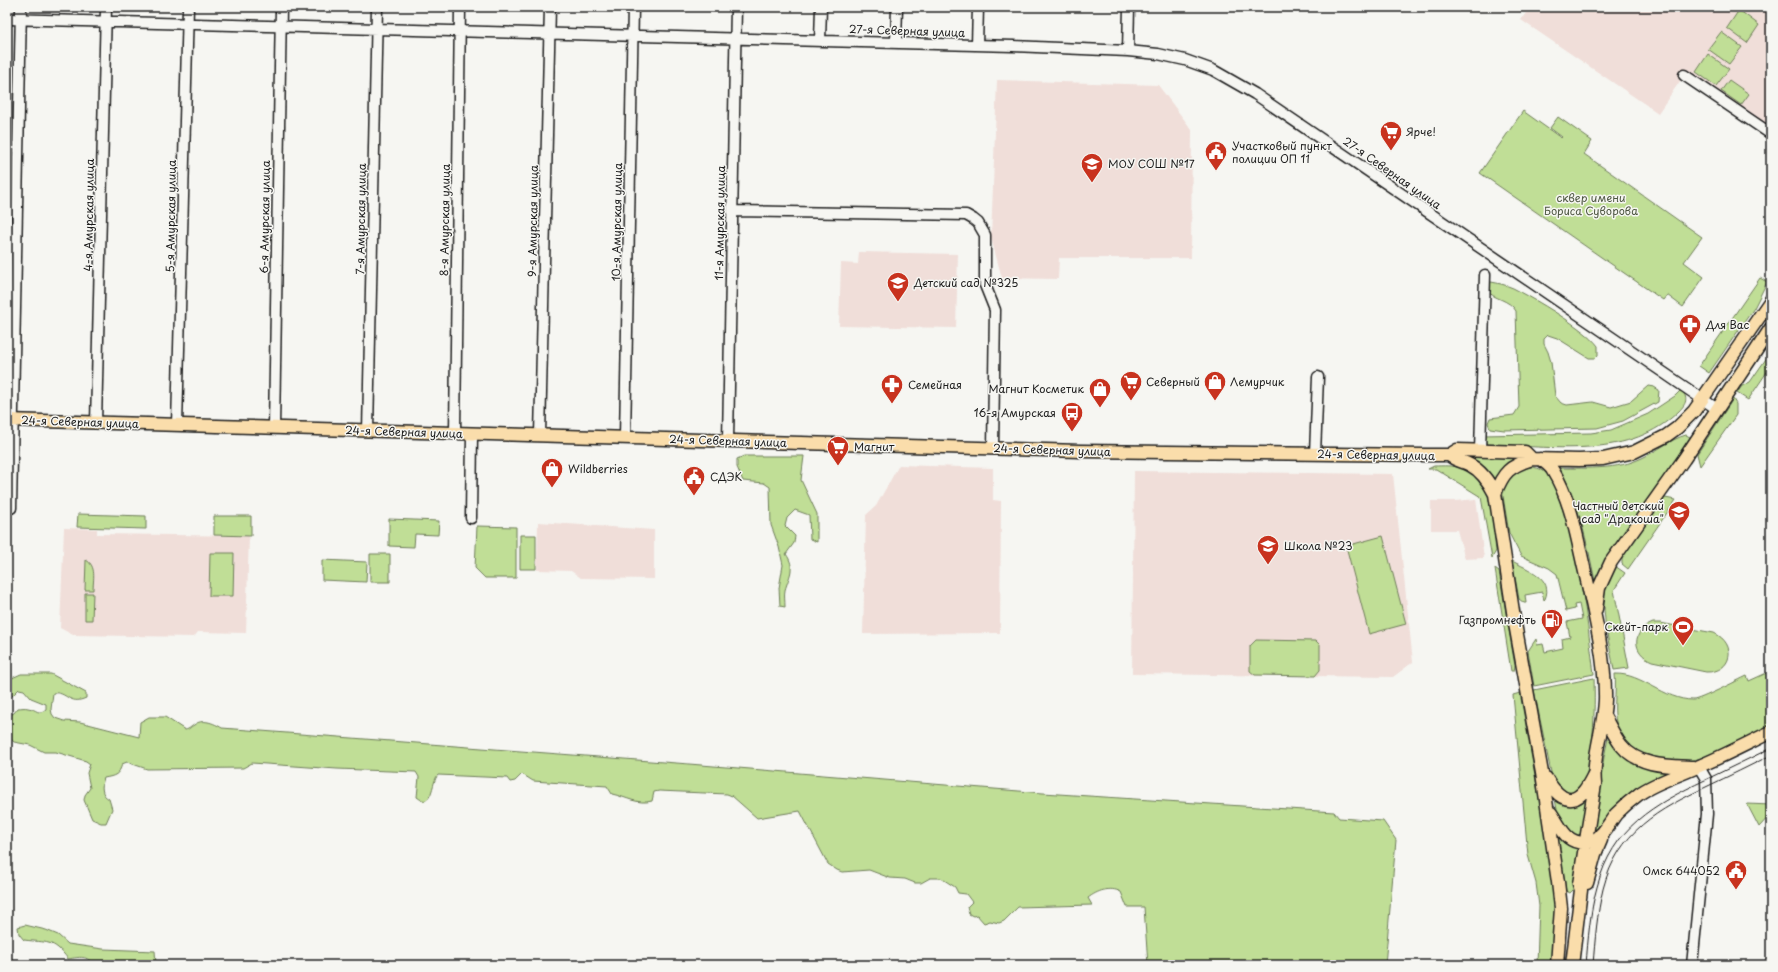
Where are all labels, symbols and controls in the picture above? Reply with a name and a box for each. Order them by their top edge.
street label: 27-я Северная улица [849,20,966,41]
supermarket icon: Ярче! [1378,119,1404,152]
place label: Ярче! [1405,123,1436,140]
street label: 27-я Северная улица [1340,132,1445,213]
place label: Участковый пункт полиции ОП 11 [1232,137,1332,167]
public building icon: Участковый пункт полиции ОП 11 [1203,139,1229,172]
school or university icon: МОУ СОШ №17 [1079,151,1105,184]
place label: МОУ СОШ №17 [1108,155,1195,172]
street label: 4-я Амурская улица [79,158,98,272]
street label: 5-я Амурская улица [161,159,180,272]
street label: 6-я Амурская улица [255,160,274,274]
street label: 10-я Амурская улица [607,162,626,281]
street label: 7-я Амурская улица [351,163,370,275]
street label: 8-я Амурская улица [435,164,454,276]
street label: 9-я Амурская улица [523,165,542,277]
street label: 11-я Амурская улица [710,165,729,281]
park label: сквер имени Бориса Суворова [1544,189,1638,219]
school or university icon: Детский сад №325 [885,270,911,303]
place label: Детский сад №325 [913,274,1018,291]
pharmacy icon: Для Вас [1677,312,1703,345]
place label: Для Вас [1705,316,1750,333]
supermarket icon: Северный [1118,369,1144,402]
shop icon: Лемурчик [1202,369,1228,402]
pharmacy icon: Семейная [879,372,905,405]
place label: Северный [1146,373,1200,390]
place label: Лемурчик [1230,373,1285,390]
place label: Семейная [908,376,962,393]
shop icon: Магнит Косметик [1087,376,1113,409]
place label: Магнит Косметик [988,380,1084,397]
bus stop icon: 16-я Амурская [1059,400,1085,433]
place label: 16-я Амурская [974,404,1056,421]
street label: 24-я Северная улица [21,411,139,432]
street label: 24-я Северная улица [345,421,463,442]
street label: 24-я Северная улица [669,430,787,451]
supermarket icon: Магнит [825,434,851,467]
place label: Магнит [854,438,895,455]
street label: 24-я Северная улица [993,439,1111,460]
street label: 24-я Северная улица [1317,445,1435,464]
shop icon: Wildberries [539,456,565,489]
place label: Wildberries [568,460,628,477]
public building icon: СДЭК [681,464,707,497]
place label: СДЭК [710,468,743,485]
place label: Частный детский сад "Дракоша" [1572,497,1664,527]
school or university icon: Частный детский сад "Дракоша" [1666,499,1692,532]
school or university icon: Школа №23 [1255,533,1281,566]
place label: Школа №23 [1284,537,1353,554]
fuel station icon: Газпромнефть [1539,607,1565,640]
place label: Газпромнефть [1459,611,1536,628]
sports icon: Скейт-парк [1670,614,1696,647]
place label: Скейт-парк [1604,618,1668,635]
public building icon: Омск 644052 [1723,858,1749,891]
place label: Омск 644052 [1643,862,1720,879]

